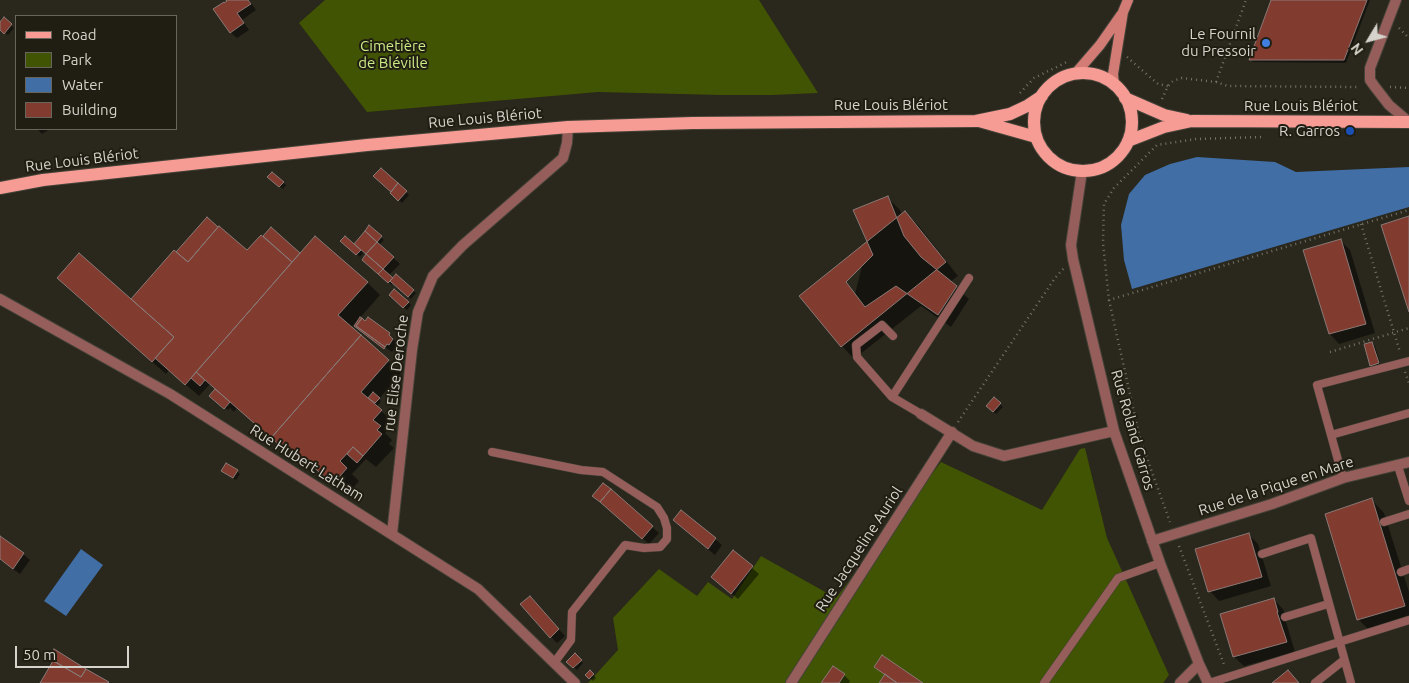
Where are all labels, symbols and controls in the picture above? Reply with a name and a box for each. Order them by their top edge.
legend [15,15,178,130]
north arrow [1344,15,1394,65]
place label: Le Fournil du Pressoir [1181,25,1256,60]
text: Road [62,26,97,43]
park label: Cimetière de Bléville [358,37,428,72]
marker: Le Fournil du Pressoir [1260,37,1272,49]
text: N [1347,40,1367,58]
text: Park [62,51,92,68]
text: Water [62,76,103,93]
street label: Rue Louis Blériot [834,96,948,114]
street label: Rue Louis Blériot [1244,97,1358,115]
text: Building [62,101,117,118]
street label: Rue Louis Blériot [427,104,543,132]
place label: R. Garros [1279,122,1340,140]
marker: R. Garros [1344,125,1356,137]
street label: Rue Louis Blériot [24,144,140,176]
street label: rue Elise Deroche [380,314,412,432]
street label: Rue Roland Garros [1107,368,1159,492]
street label: Rue Hubert Latham [247,421,367,505]
street label: Rue de la Pique en Mare [1196,452,1356,520]
street label: Rue Jacqueline Auriol [812,483,906,615]
scale bar [18,636,131,668]
text: 50 m [23,646,56,663]

